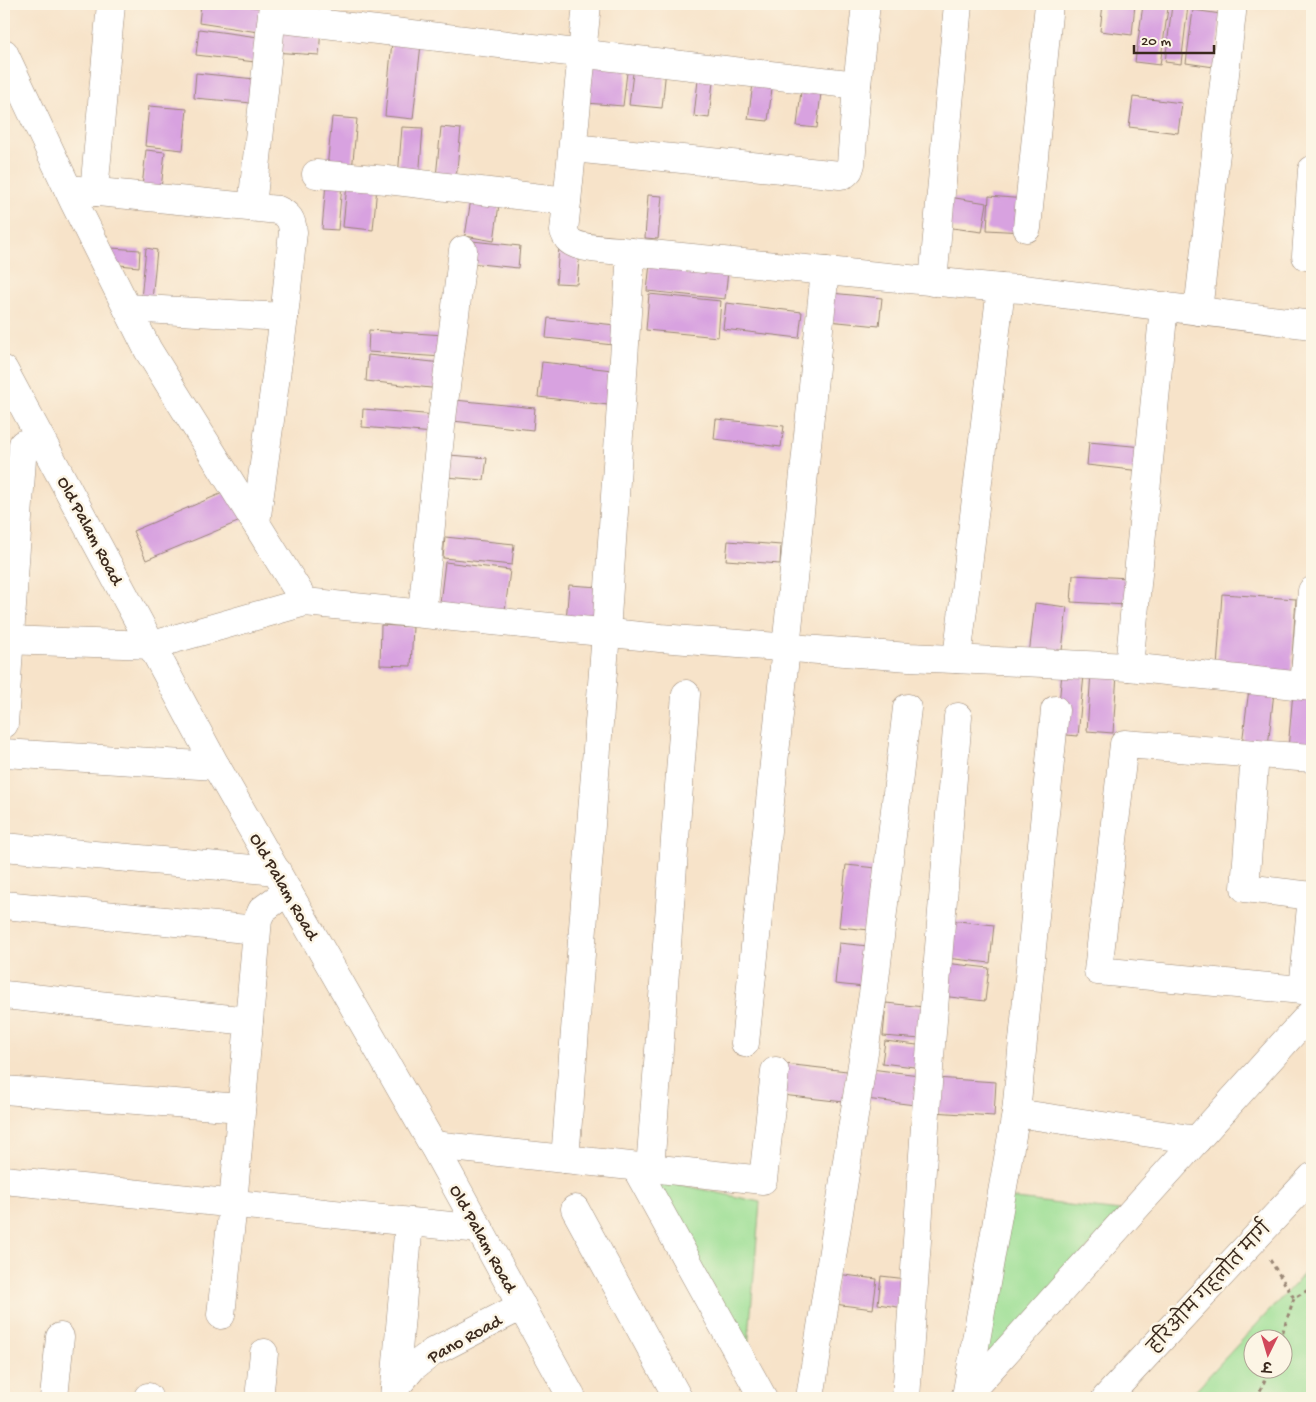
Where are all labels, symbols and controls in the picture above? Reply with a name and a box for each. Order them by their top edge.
scale bar [1134,22,1214,54]
text: 20 m [1141,33,1171,51]
street label: Old Palam Road [51,473,127,590]
street label: Old Palam Road [244,830,323,946]
street label: Old Palam Road [444,1182,521,1298]
street label: हरिओम गहलोत मार्ग [1140,1214,1278,1359]
street label: Pano Road [424,1311,507,1370]
north arrow [1244,1330,1294,1380]
text: उ [1260,1355,1274,1374]

